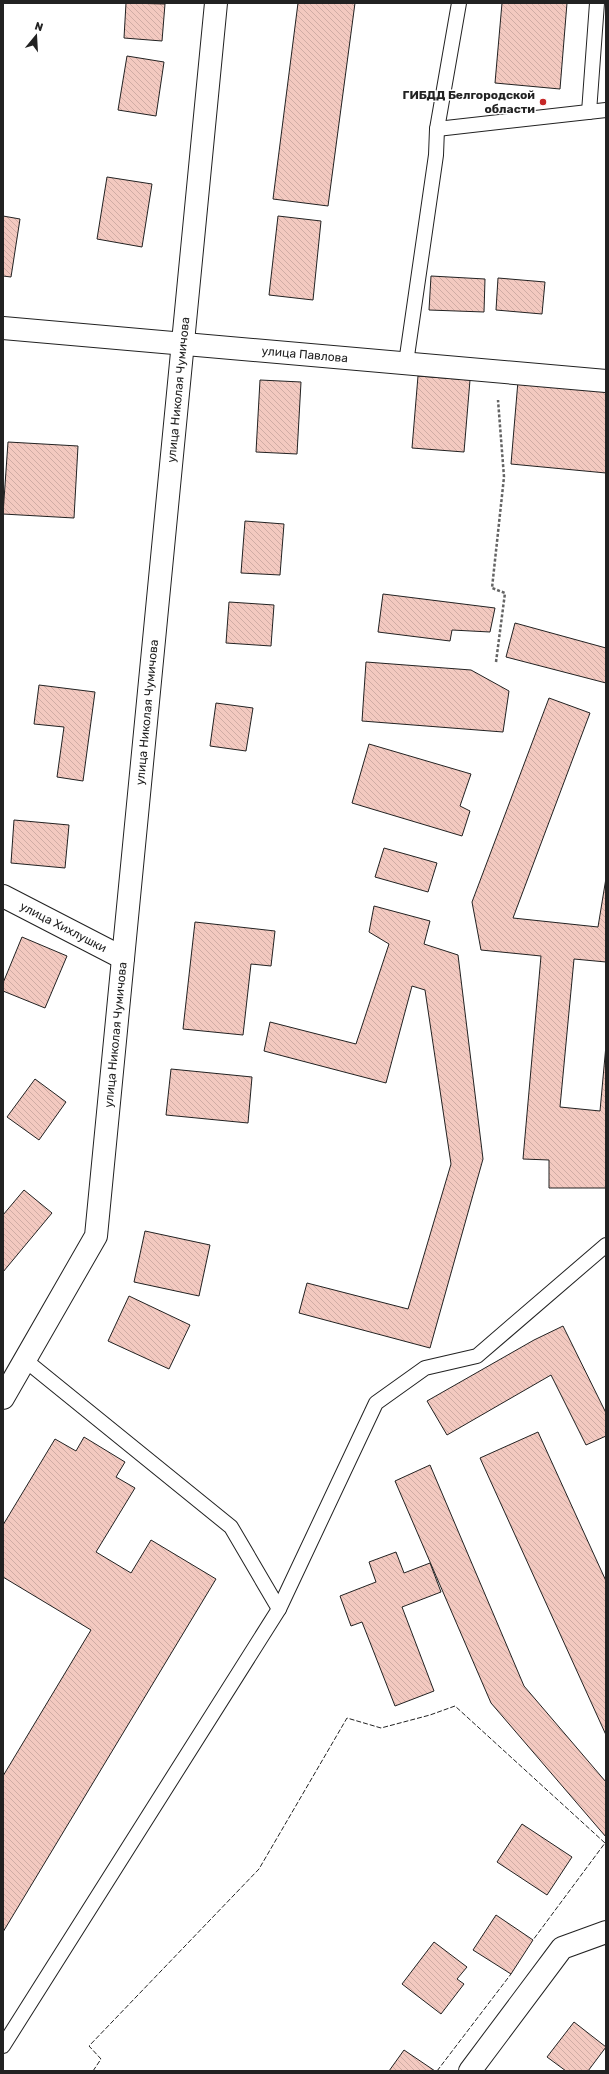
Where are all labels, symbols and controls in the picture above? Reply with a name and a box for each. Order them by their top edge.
north arrow [16,16,56,56]
text: N [33,20,45,34]
place label: ГИБДД Белгородской области [403,88,535,116]
marker: ГИБДД Белгородской области [538,97,548,107]
street label: улица Николая Чумичова [164,316,192,463]
street label: улица Павлова [261,344,349,365]
street label: улица Николая Чумичова [133,639,161,786]
street label: улица Хихлушки [18,899,109,955]
street label: улица Николая Чумичова [102,961,130,1108]

